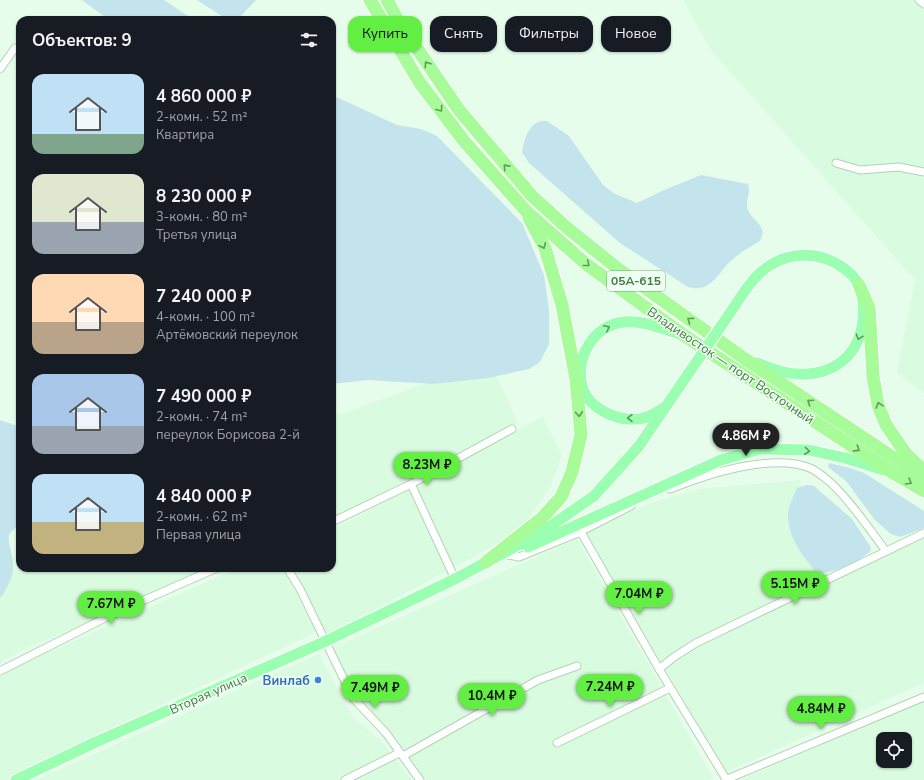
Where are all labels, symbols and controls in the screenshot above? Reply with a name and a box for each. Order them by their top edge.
chip: Купить [348,16,422,52]
chip: Снять [430,16,497,52]
chip: Фильтры [505,16,593,52]
chip: Новое [601,16,671,52]
text: Объектов: 9 [32,29,132,52]
icon: filters [298,29,320,51]
one-way arrow [424,61,432,68]
text: 4 860 000 ₽ [156,85,251,108]
icon: home [64,90,112,138]
one-way arrow [435,105,442,112]
text: 2-комн. · 52 m² [156,108,247,126]
text: Квартира [156,126,214,144]
one-way arrow [504,164,511,172]
text: 8 230 000 ₽ [156,185,251,208]
icon: home [64,190,112,238]
text: 3-комн. · 80 m² [156,208,247,226]
text: Третья улица [156,226,237,244]
one-way arrow [538,242,546,250]
one-way arrow [582,260,589,267]
road number: 05А-615 [607,271,665,291]
text: 7 240 000 ₽ [156,285,251,308]
icon: home [64,290,112,338]
street label: Владивосток — порт Восточный [643,303,817,429]
text: 4-комн. · 100 m² [156,308,255,326]
one-way arrow [687,317,694,325]
one-way arrow [603,325,610,333]
text: Артёмовский переулок [156,326,298,344]
one-way arrow [855,333,864,340]
text: 7 490 000 ₽ [156,385,251,408]
icon: home [64,390,112,438]
one-way arrow [807,399,814,407]
one-way arrow [875,402,884,409]
text: 2-комн. · 74 m² [156,408,247,426]
one-way arrow [574,411,583,417]
one-way arrow [627,414,633,422]
pin: 4.86M ₽ [709,423,783,457]
text: переулок Борисова 2-й [156,426,300,444]
text: 4.86M ₽ [721,427,771,445]
one-way arrow [853,444,860,451]
one-way arrow [804,446,810,455]
pin: 8.23M ₽ [390,452,464,486]
text: 8.23M ₽ [402,456,452,474]
one-way arrow [905,477,912,484]
text: 4 840 000 ₽ [156,485,251,508]
icon: home [64,490,112,538]
text: 2-комн. · 62 m² [156,508,247,526]
text: Первая улица [156,526,241,544]
pin: 5.15M ₽ [758,571,832,605]
text: 5.15M ₽ [770,575,820,593]
pin: 7.04M ₽ [602,581,676,615]
text: 7.04M ₽ [614,585,664,603]
pin: 7.67M ₽ [74,591,148,625]
text: 7.67M ₽ [86,595,136,613]
street label: Вторая улица [167,669,250,719]
place label: Винлаб [263,672,310,690]
pin: 7.24M ₽ [573,674,647,708]
marker: Винлаб [313,675,323,685]
pin: 7.49M ₽ [338,675,412,709]
text: 7.24M ₽ [585,678,635,696]
text: 7.49M ₽ [350,679,400,697]
pin: 10.4M ₽ [455,683,529,717]
text: 10.4M ₽ [467,687,517,705]
pin: 4.84M ₽ [784,696,858,730]
text: 4.84M ₽ [796,700,846,718]
map controls [876,732,912,768]
button: locate [876,732,912,768]

